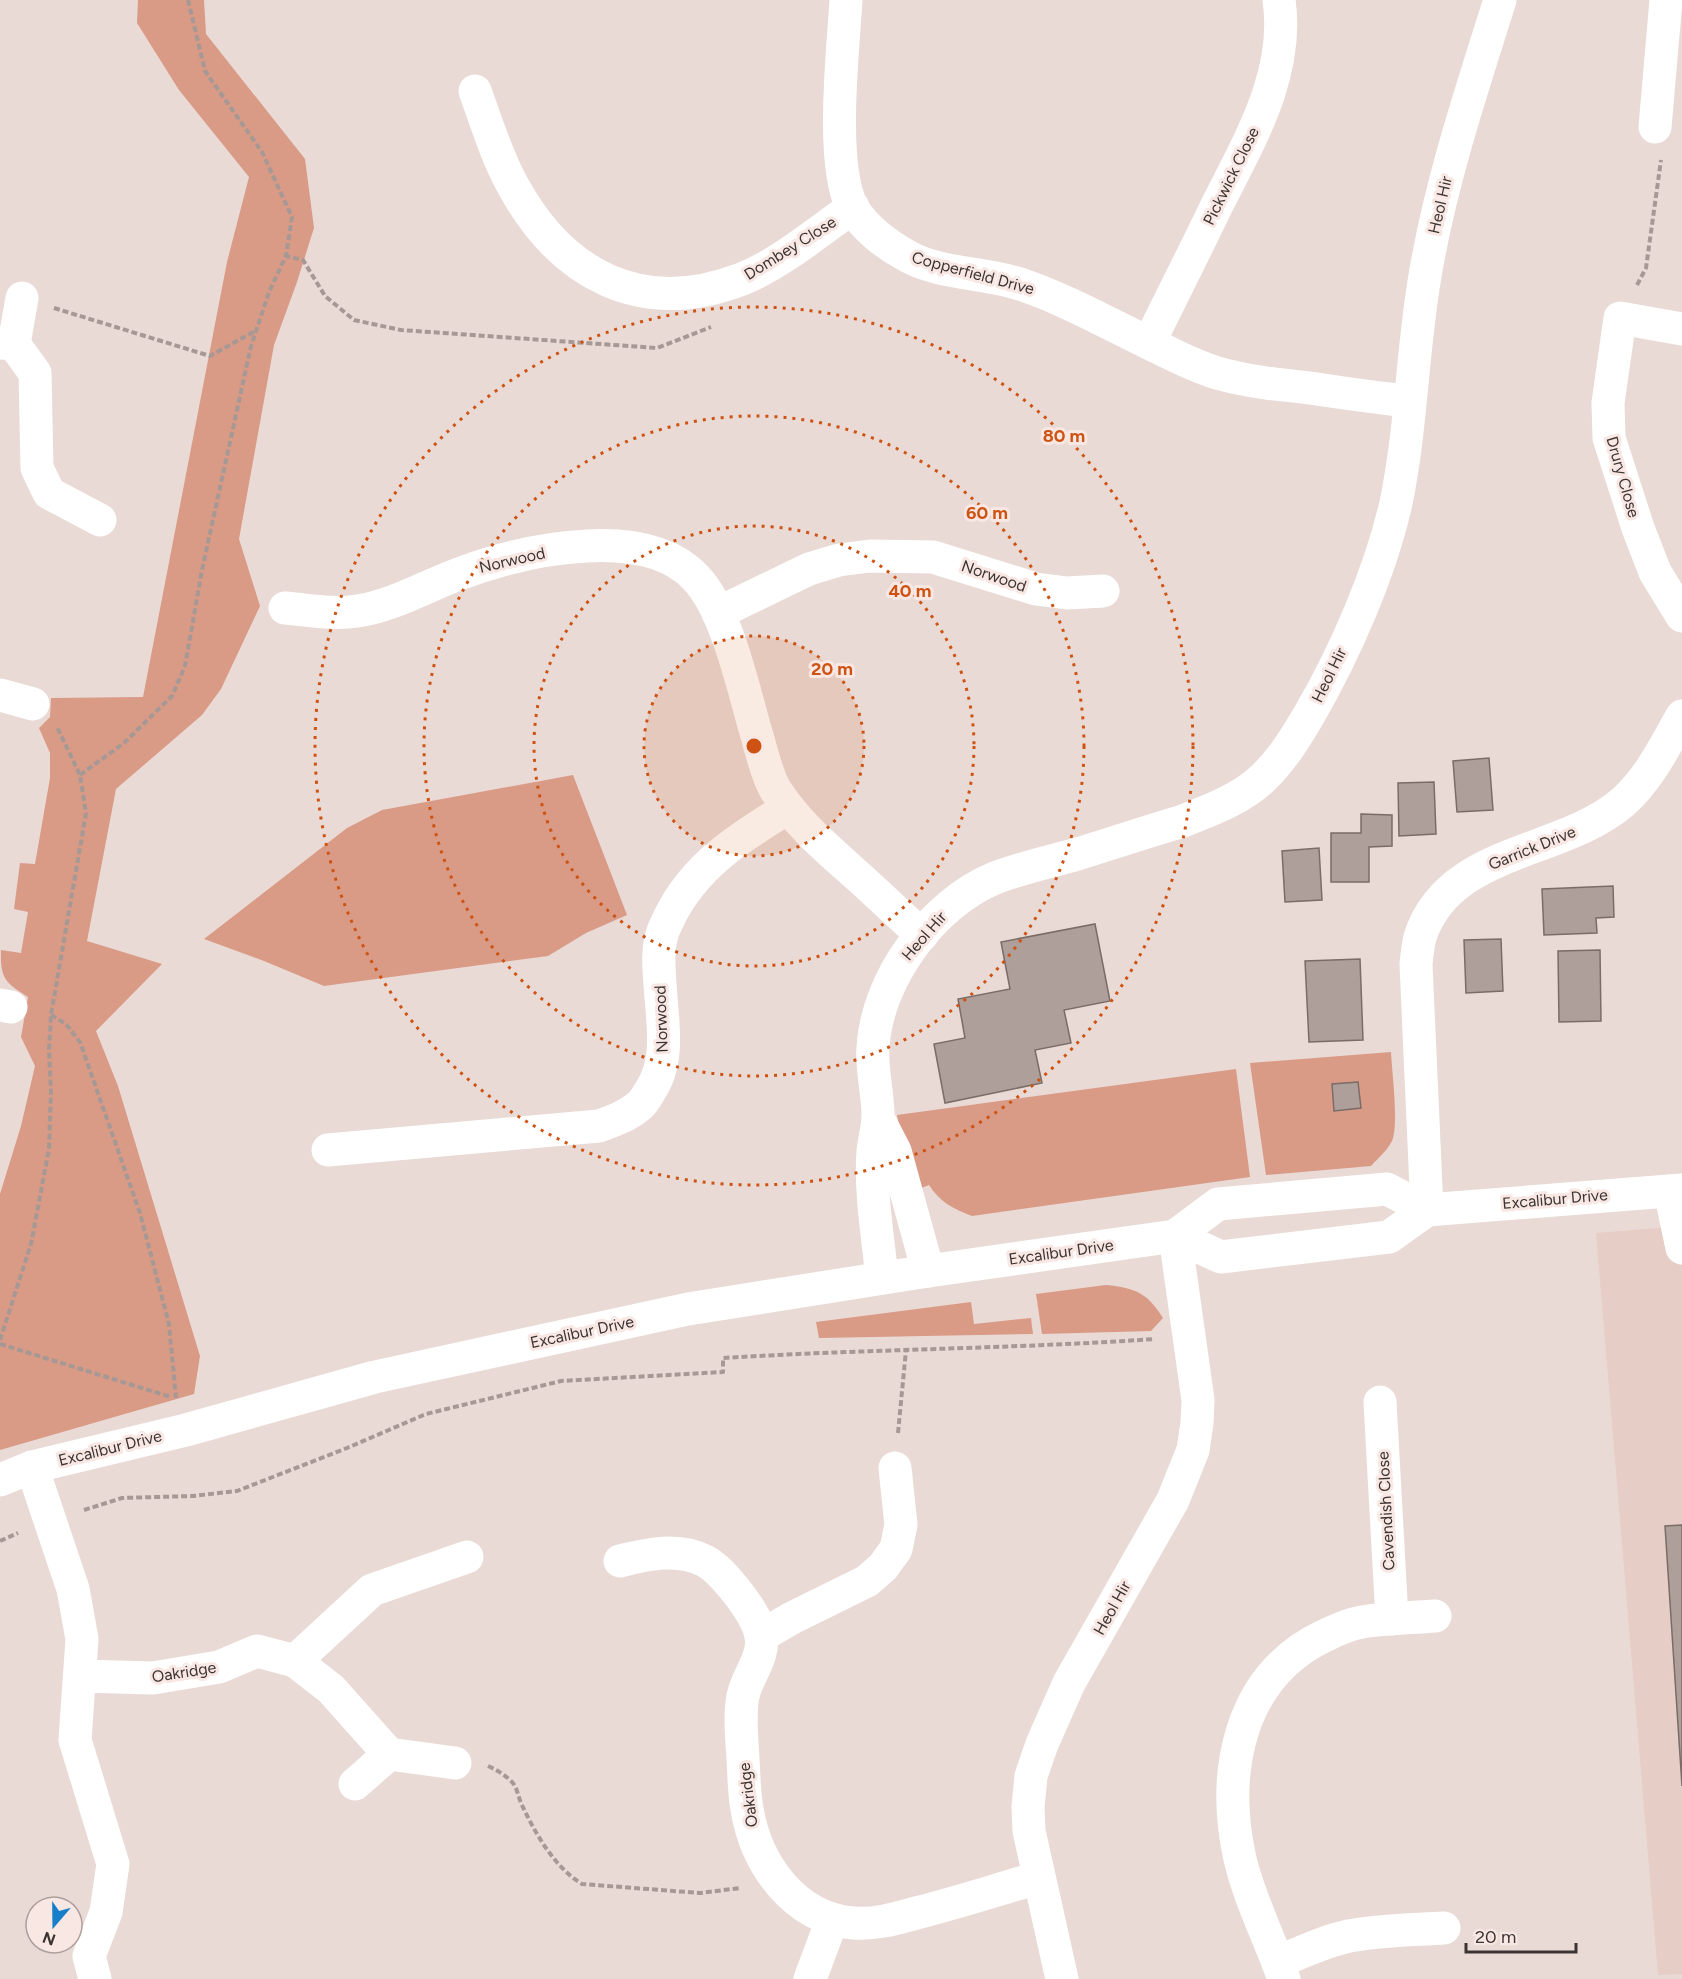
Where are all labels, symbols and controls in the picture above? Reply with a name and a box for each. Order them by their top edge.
street label: Pickwick Close [1199,124,1263,228]
street label: Heol Hir [1424,174,1456,236]
street label: Dombey Close [741,212,840,284]
street label: Copperfield Drive [910,248,1037,299]
text: 80 m [1043,425,1085,447]
street label: Drury Close [1602,434,1644,520]
text: 60 m [966,502,1008,524]
street label: Norwood [477,543,547,577]
street label: Norwood [959,556,1029,596]
text: 40 m [888,580,932,602]
street label: Heol Hir [1308,644,1351,706]
text: 20 m [811,658,853,680]
centre of rings [744,736,764,756]
street label: Garrick Drive [1486,822,1579,874]
street label: Heol Hir [898,907,951,964]
street label: Norwood [650,985,672,1053]
street label: Excalibur Drive [1502,1185,1609,1213]
street label: Excalibur Drive [1007,1235,1115,1269]
street label: Excalibur Drive [528,1312,636,1352]
street label: Excalibur Drive [56,1426,164,1470]
street label: Cavendish Close [1373,1451,1399,1571]
street label: Heol Hir [1089,1577,1135,1638]
street label: Oakridge [150,1657,218,1686]
street label: Oakridge [735,1761,761,1828]
north arrow [24,1895,84,1955]
scale bar [1466,1916,1576,1954]
text: 20 m [1475,1926,1516,1948]
text: N [40,1928,58,1950]

